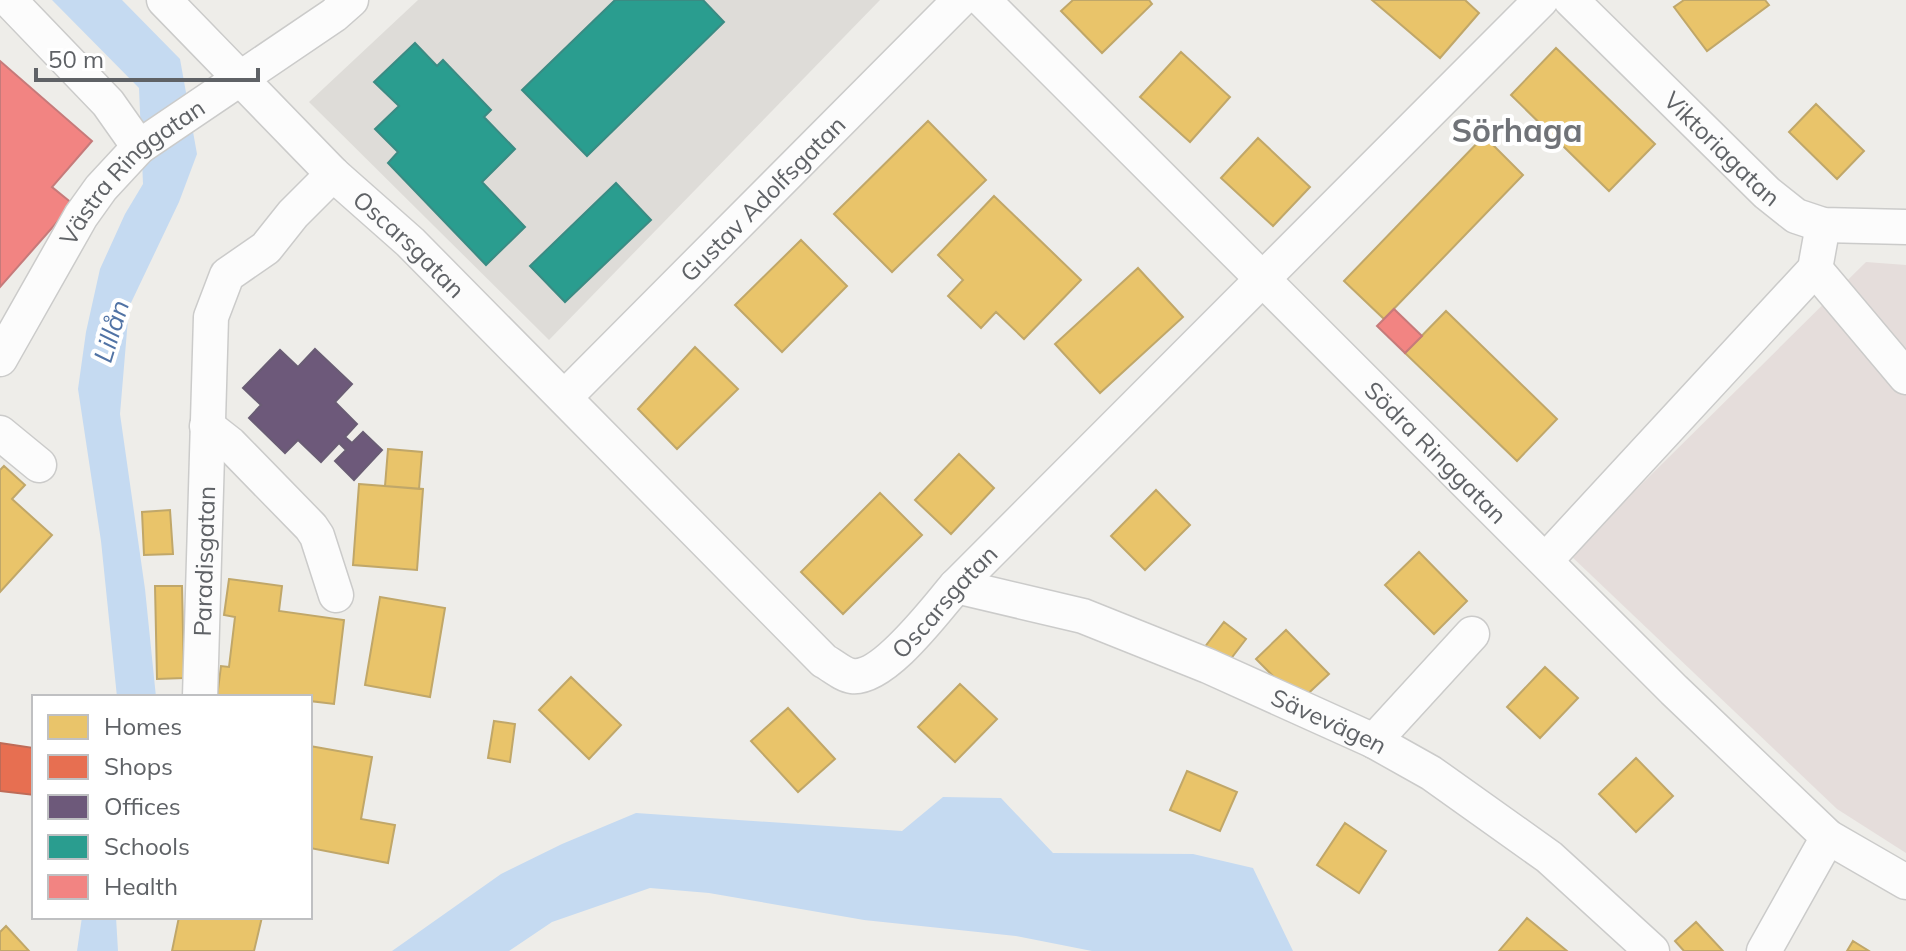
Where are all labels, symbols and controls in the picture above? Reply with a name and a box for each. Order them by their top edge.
scale bar [36,32,258,82]
text: 50 m [48,44,104,74]
street label: Viktoriagatan [1658,85,1786,213]
street label: Västra Ringgatan [53,92,210,250]
street label: Gustav Adolfsgatan [674,109,851,288]
district label: Sörhaga [1451,110,1583,150]
street label: Oscarsgatan [347,184,471,304]
water label: Lillån [86,296,136,366]
street label: Södra Ringgatan [1358,375,1513,530]
street label: Paradisgatan [187,486,221,637]
street label: Oscarsgatan [885,538,1003,665]
street label: Sävevägen [1267,682,1392,760]
legend [32,695,312,919]
text: Homes [104,711,182,741]
text: Shops [104,751,173,781]
text: Offices [104,791,181,821]
text: Schools [104,831,190,861]
text: Health [104,871,178,901]

